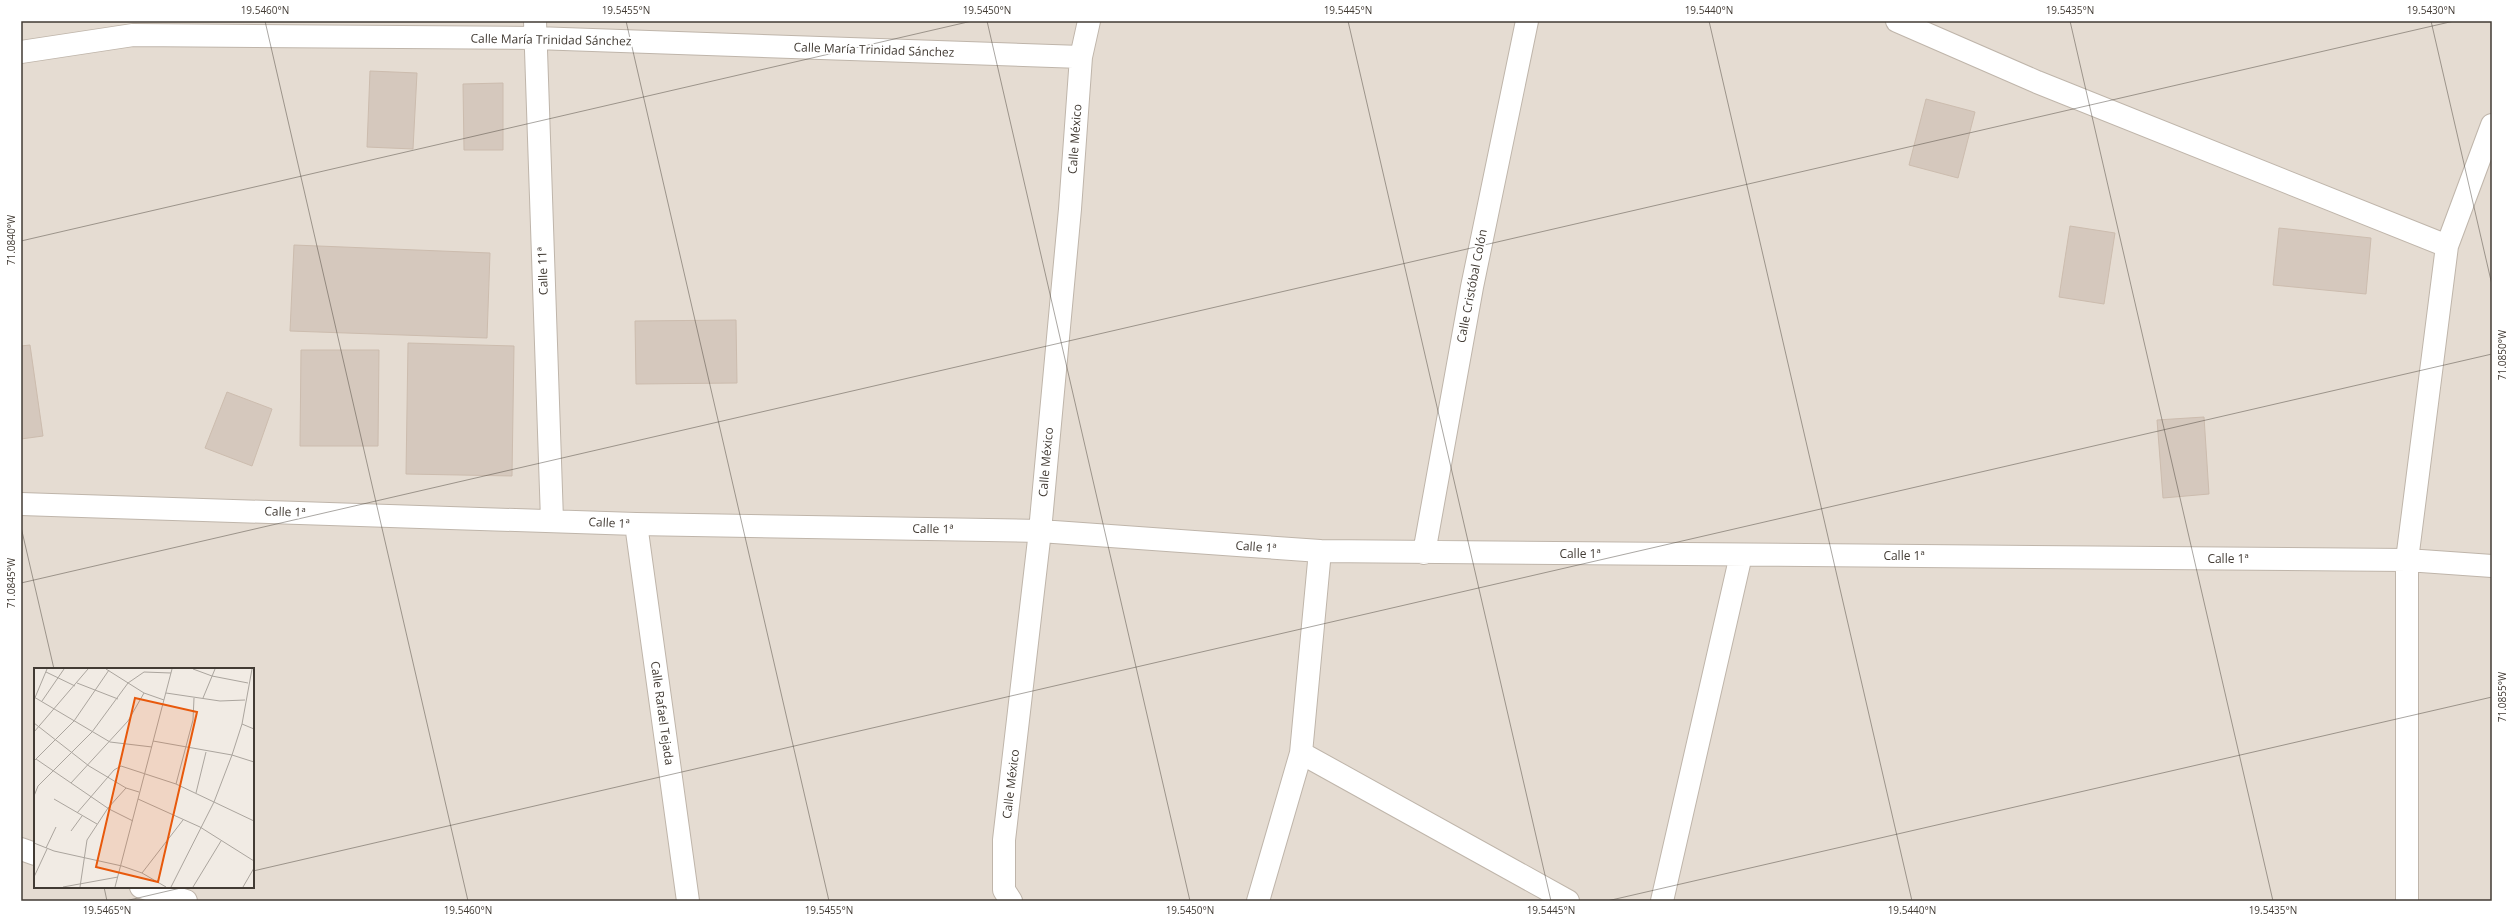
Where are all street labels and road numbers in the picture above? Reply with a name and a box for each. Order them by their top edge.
street label: Calle María Trinidad Sánchez [470,30,632,49]
street label: Calle María Trinidad Sánchez [793,38,955,61]
street label: Calle México [1064,103,1085,174]
street label: Calle Cristóbal Colón [1452,228,1491,344]
street label: Calle 11ª [533,247,552,295]
street label: Calle México [1034,426,1057,498]
street label: Calle 1ª [264,502,306,521]
street label: Calle 1ª [588,513,630,532]
street label: Calle 1ª [912,520,954,537]
street label: Calle 1ª [1235,537,1277,556]
street label: Calle 1ª [1559,545,1601,562]
street label: Calle 1ª [1883,547,1925,564]
street label: Calle 1ª [2207,550,2249,567]
street label: Calle Rafael Tejada [647,660,678,766]
street label: Calle México [998,748,1023,820]

